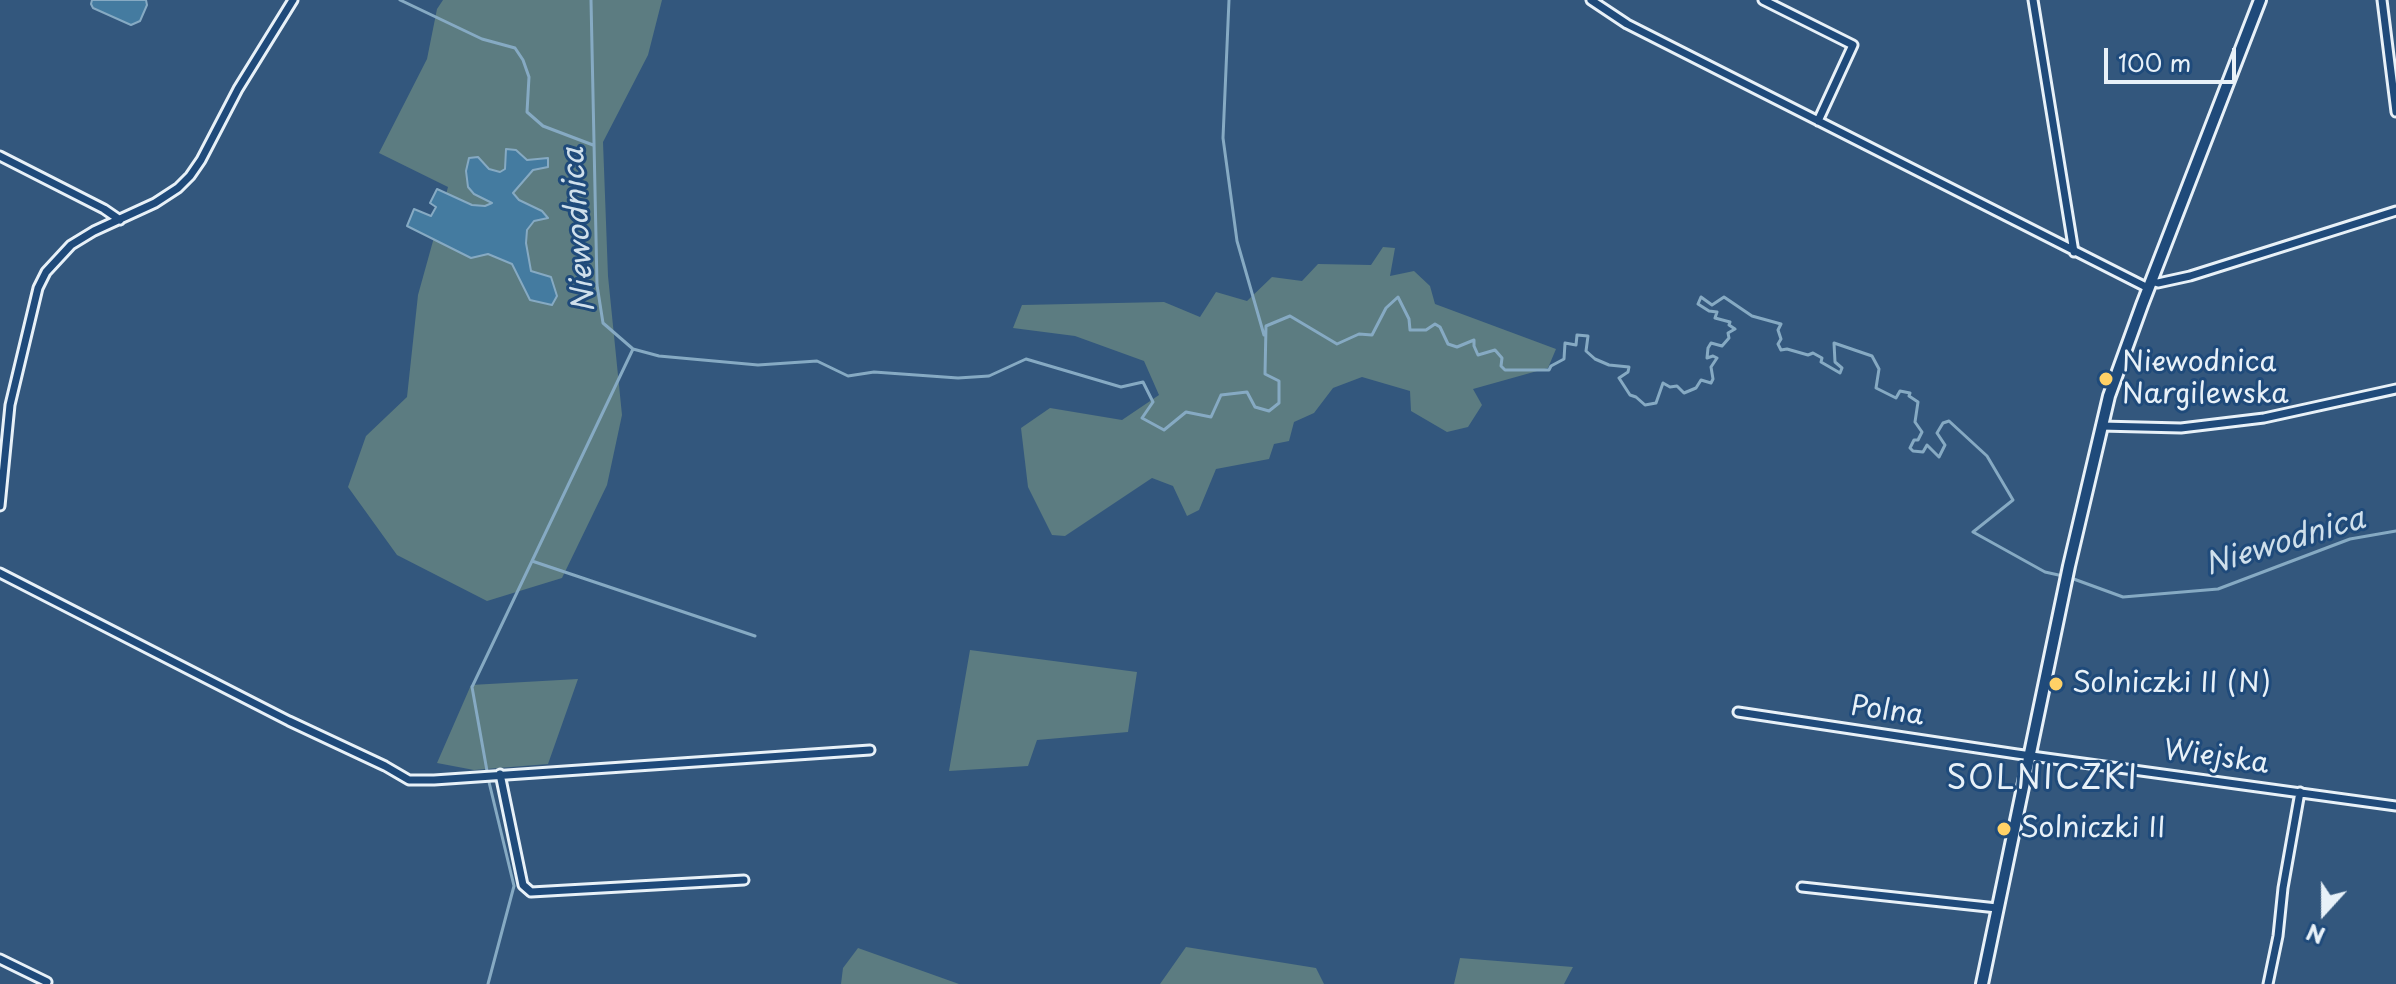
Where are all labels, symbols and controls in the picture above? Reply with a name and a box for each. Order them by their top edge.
scale bar [2108,32,2240,82]
text: 100 m [2118,44,2191,80]
water label: Niewodnica [556,146,604,314]
place label: Niewodnica Nargilewska [2122,346,2289,412]
marker: Niewodnica Nargilewska [2097,370,2115,388]
water label: Niewodnica [2201,502,2369,584]
place label: Solniczki II (N) [2072,667,2271,701]
marker: Solniczki II (N) [2047,675,2065,693]
street label: Polna [1848,690,1926,734]
street label: Wiejska [2161,734,2271,782]
district label: SOLNICZKI [1947,761,2139,799]
place label: Solniczki II [2020,812,2166,846]
marker: Solniczki II [1995,820,2013,838]
north arrow [2284,872,2364,952]
text: N [2301,916,2329,953]

